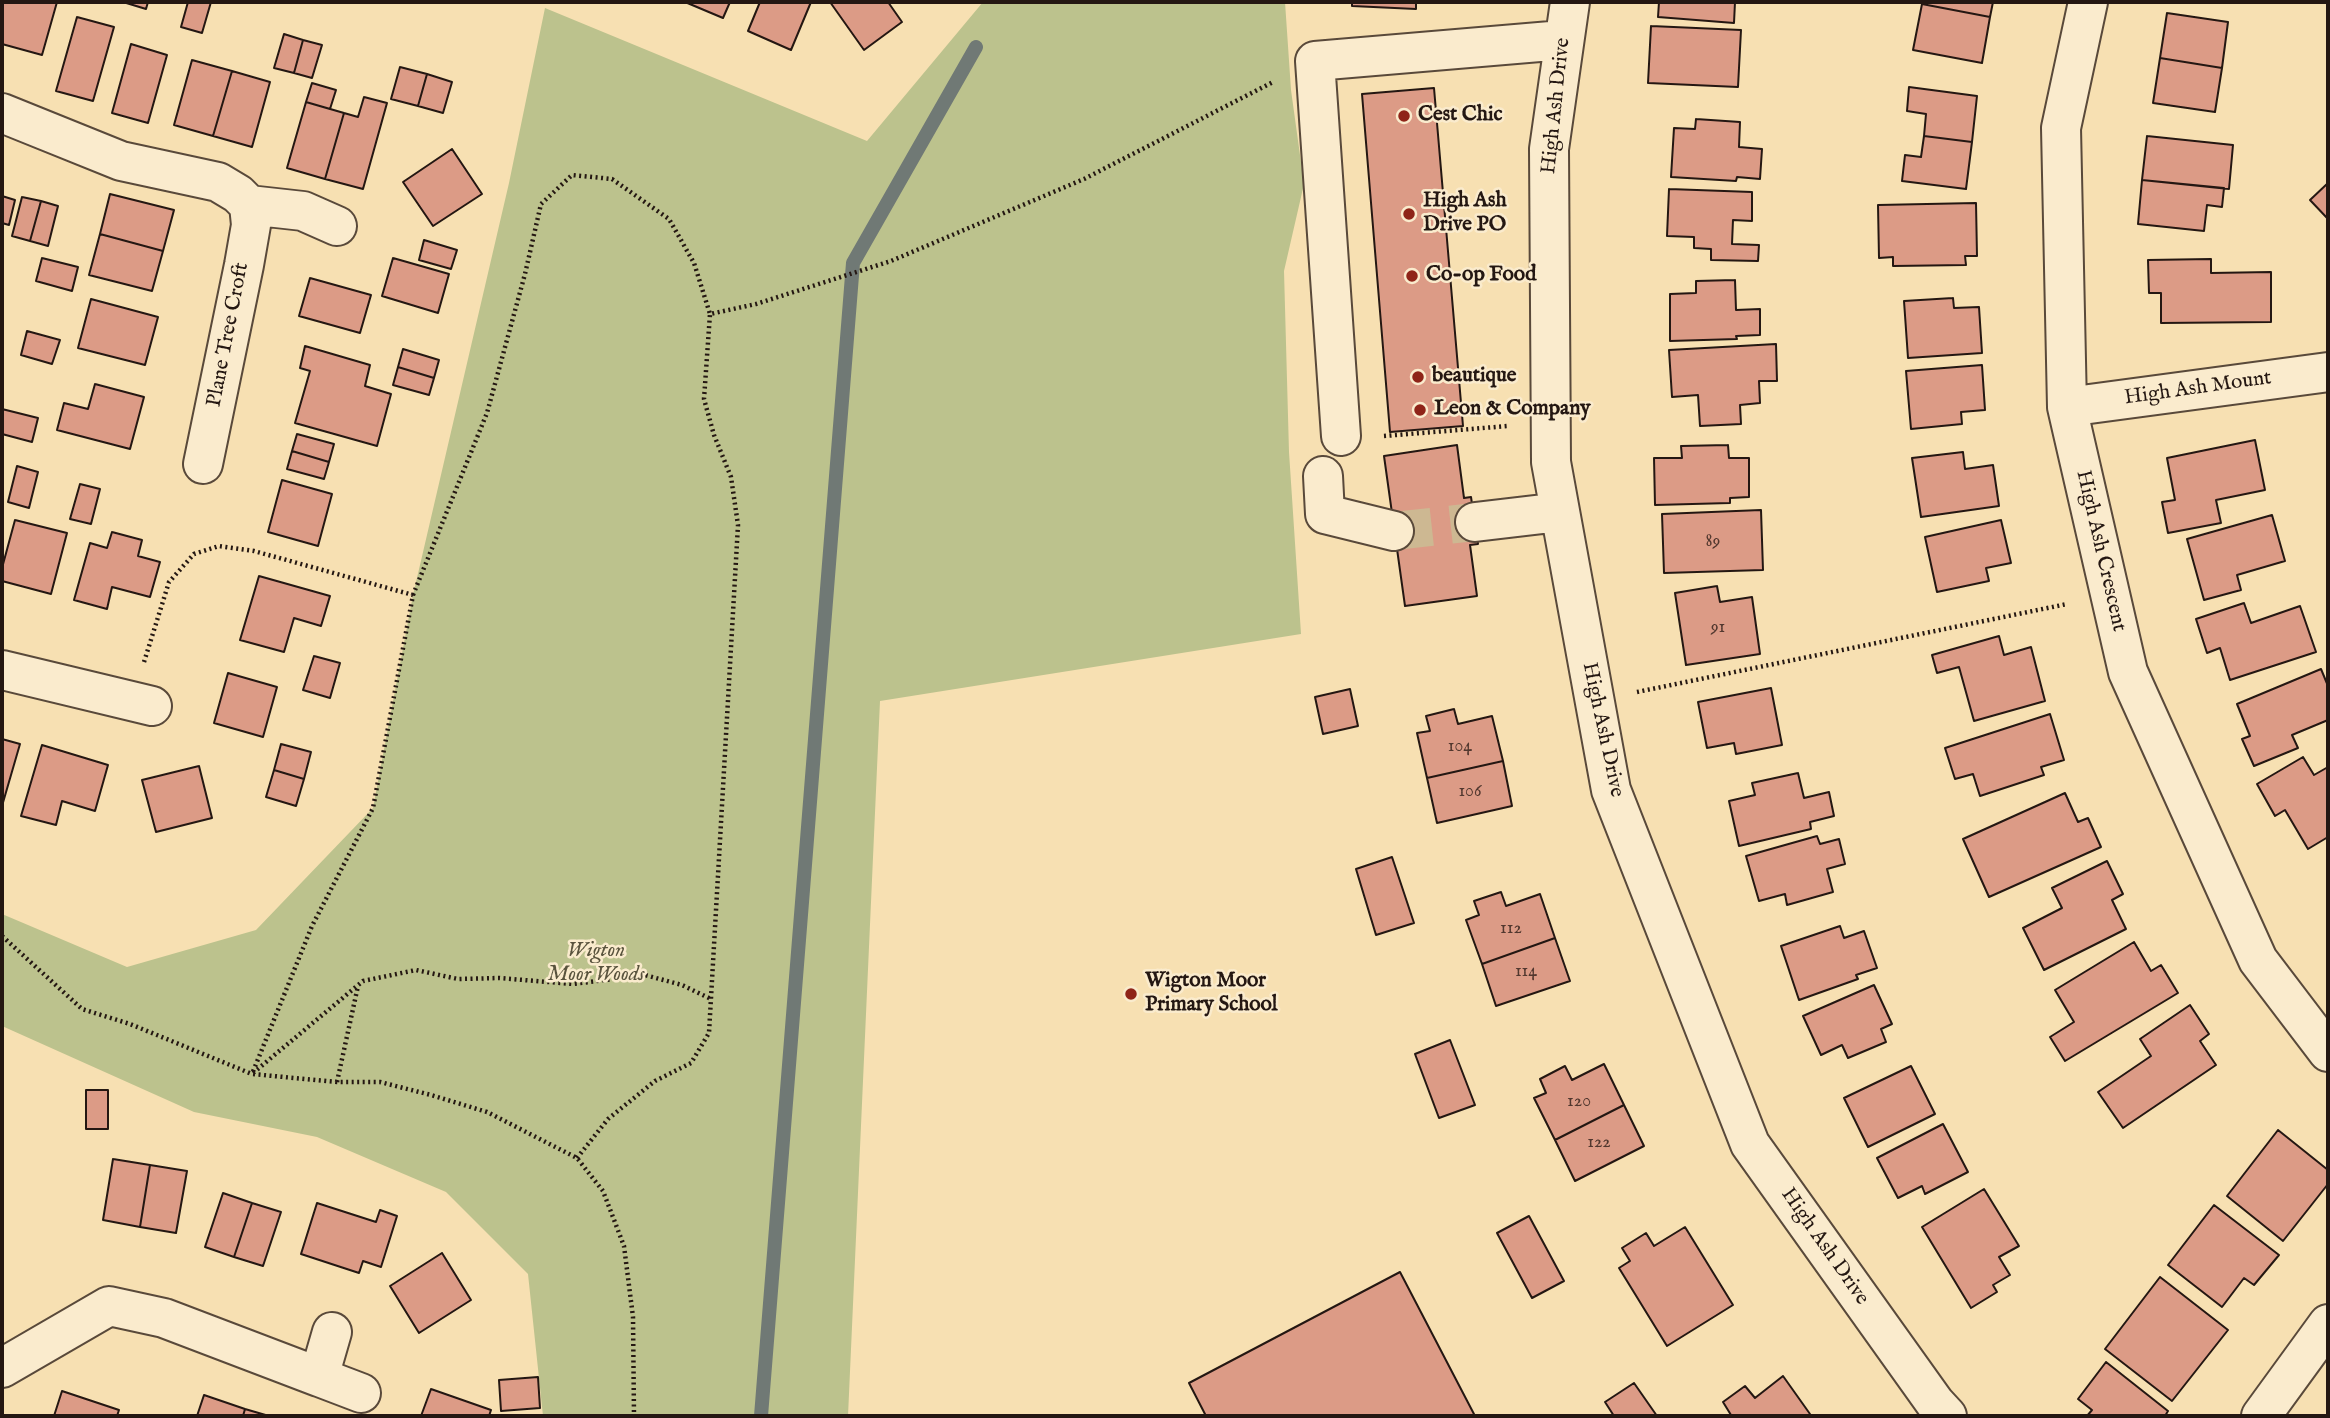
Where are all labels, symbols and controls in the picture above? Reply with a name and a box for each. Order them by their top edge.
street label: High Ash Drive [1537,37,1577,175]
place label: Cest Chic [1418,103,1503,129]
marker: Cest Chic [1396,108,1412,124]
place label: High Ash Drive PO [1423,189,1507,239]
marker: High Ash Drive PO [1401,206,1417,222]
street label: Plane Tree Croft [203,261,255,409]
place label: Co-op Food [1426,263,1536,289]
marker: Co-op Food [1404,268,1420,284]
place label: beautique [1432,364,1516,390]
street label: High Ash Mount [2123,366,2273,412]
marker: beautique [1410,369,1426,385]
place label: Leon & Company [1434,397,1591,423]
marker: Leon & Company [1412,402,1428,418]
street label: High Ash Crescent [2069,468,2131,634]
house number: 89 [1706,531,1720,553]
house number: 91 [1711,617,1725,639]
street label: High Ash Drive [1575,660,1629,800]
house number: 104 [1448,736,1472,758]
house number: 106 [1458,781,1482,803]
house number: 112 [1500,918,1522,940]
park label: Wigton Moor Woods [548,939,644,989]
house number: 114 [1515,961,1537,983]
place label: Wigton Moor Primary School [1145,969,1278,1019]
marker: Wigton Moor Primary School [1123,986,1139,1002]
house number: 120 [1567,1091,1591,1113]
house number: 122 [1587,1132,1611,1154]
street label: High Ash Drive [1774,1184,1874,1310]

